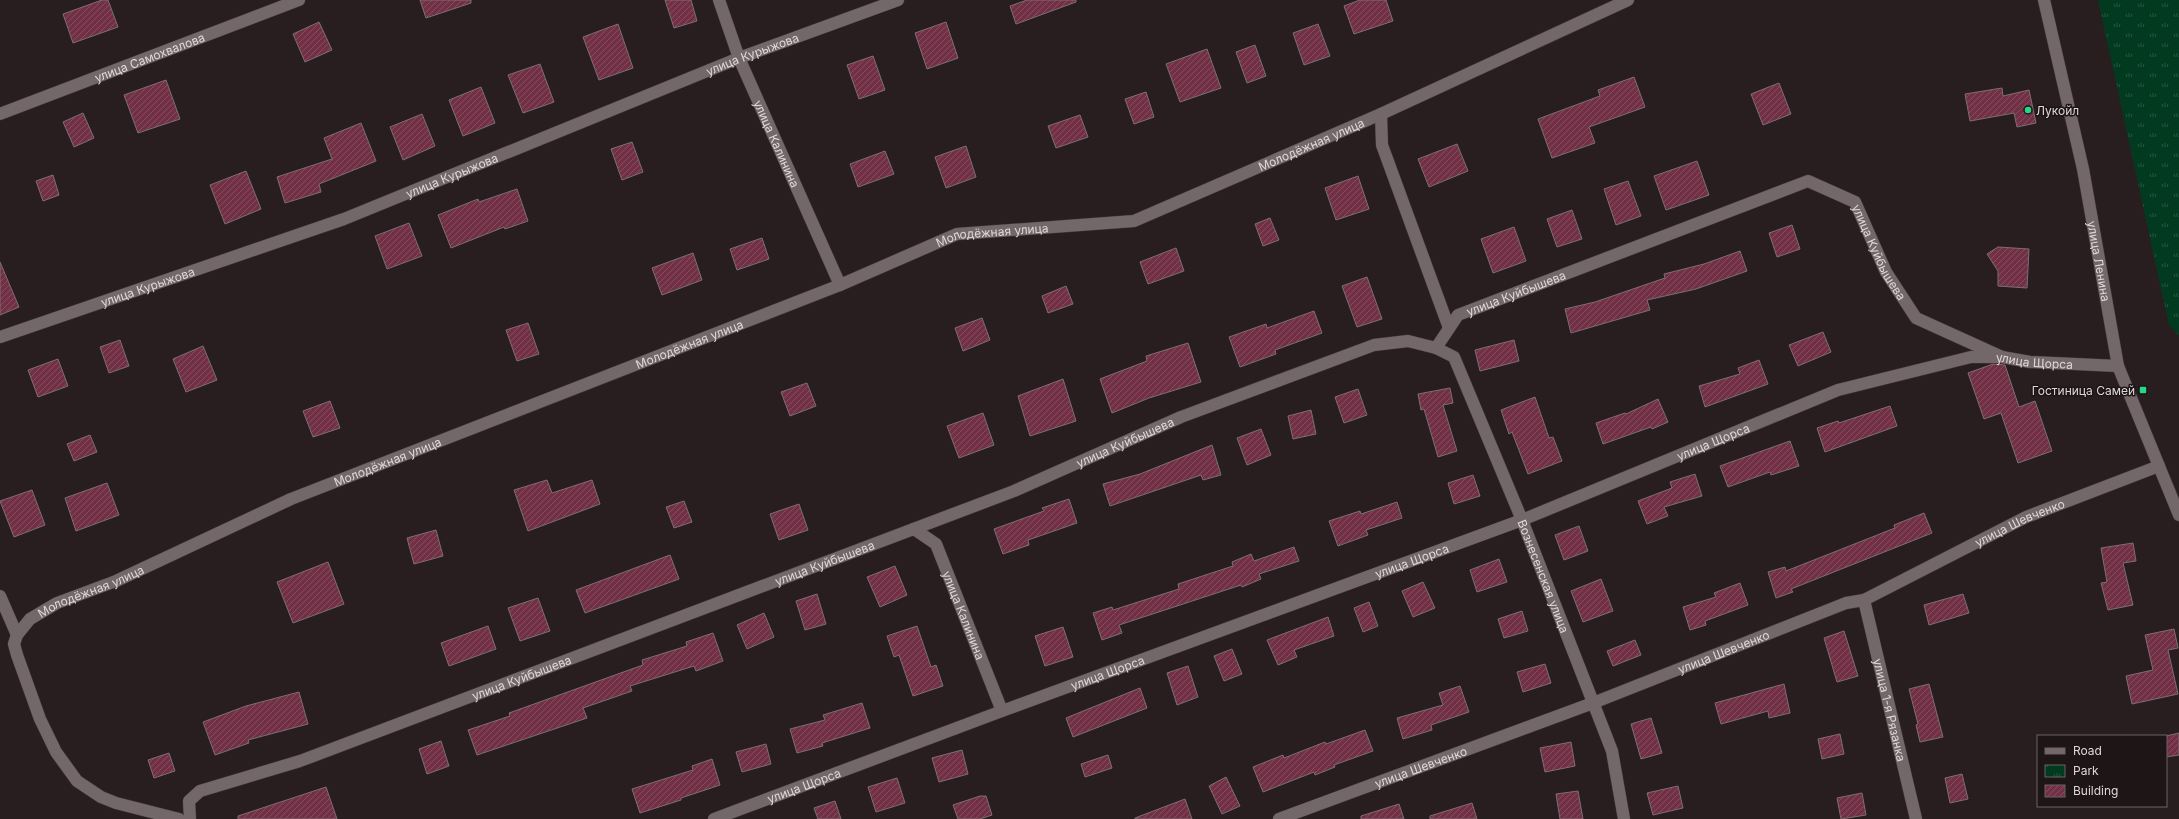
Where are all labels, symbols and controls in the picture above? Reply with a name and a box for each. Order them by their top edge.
street label: улица Самохвалова [92,29,207,85]
street label: улица Курыжова [703,29,801,78]
street label: улица Калинина [751,97,803,190]
place label: Лукойл [2036,103,2079,118]
marker: Лукойл [2023,105,2033,115]
street label: Молодёжная улица [1256,115,1367,174]
street label: улица Курыжова [403,150,500,201]
street label: улица Куйбышева [1849,202,1910,303]
street label: Молодёжная улица [933,220,1049,250]
street label: улица Ленина [2085,220,2114,303]
street label: улица Курыжова [99,263,196,309]
street label: улица Куйбышева [1464,267,1568,319]
street label: Молодёжная улица [633,316,745,372]
street label: улица Щорса [1996,350,2073,371]
place label: Гостиница Самей [2032,383,2135,398]
marker: Гостиница Самей [2138,385,2148,395]
street label: улица Куйбышева [1074,414,1176,470]
street label: улица Щорса [1674,420,1752,463]
street label: Молодёжная улица [331,434,443,489]
street label: улица Шевченко [1972,495,2067,550]
street label: Вознесенская улица [1515,517,1573,635]
street label: улица Куйбышева [773,537,876,588]
street label: улица Щорса [1373,540,1451,581]
street label: Молодёжная улица [35,562,146,620]
street label: улица Калинина [940,568,988,662]
street label: улица Шевченко [1675,627,1771,676]
street label: улица Куйбышева [469,652,573,703]
street label: улица Щорса [1069,652,1146,693]
street label: улица 1-я Рязанка [1871,657,1910,763]
legend [2037,735,2167,807]
street label: улица Шевченко [1372,743,1469,791]
text: Road [2073,743,2102,758]
text: Park [2073,763,2099,778]
street label: улица Щорса [765,765,843,806]
text: Building [2073,783,2118,798]

